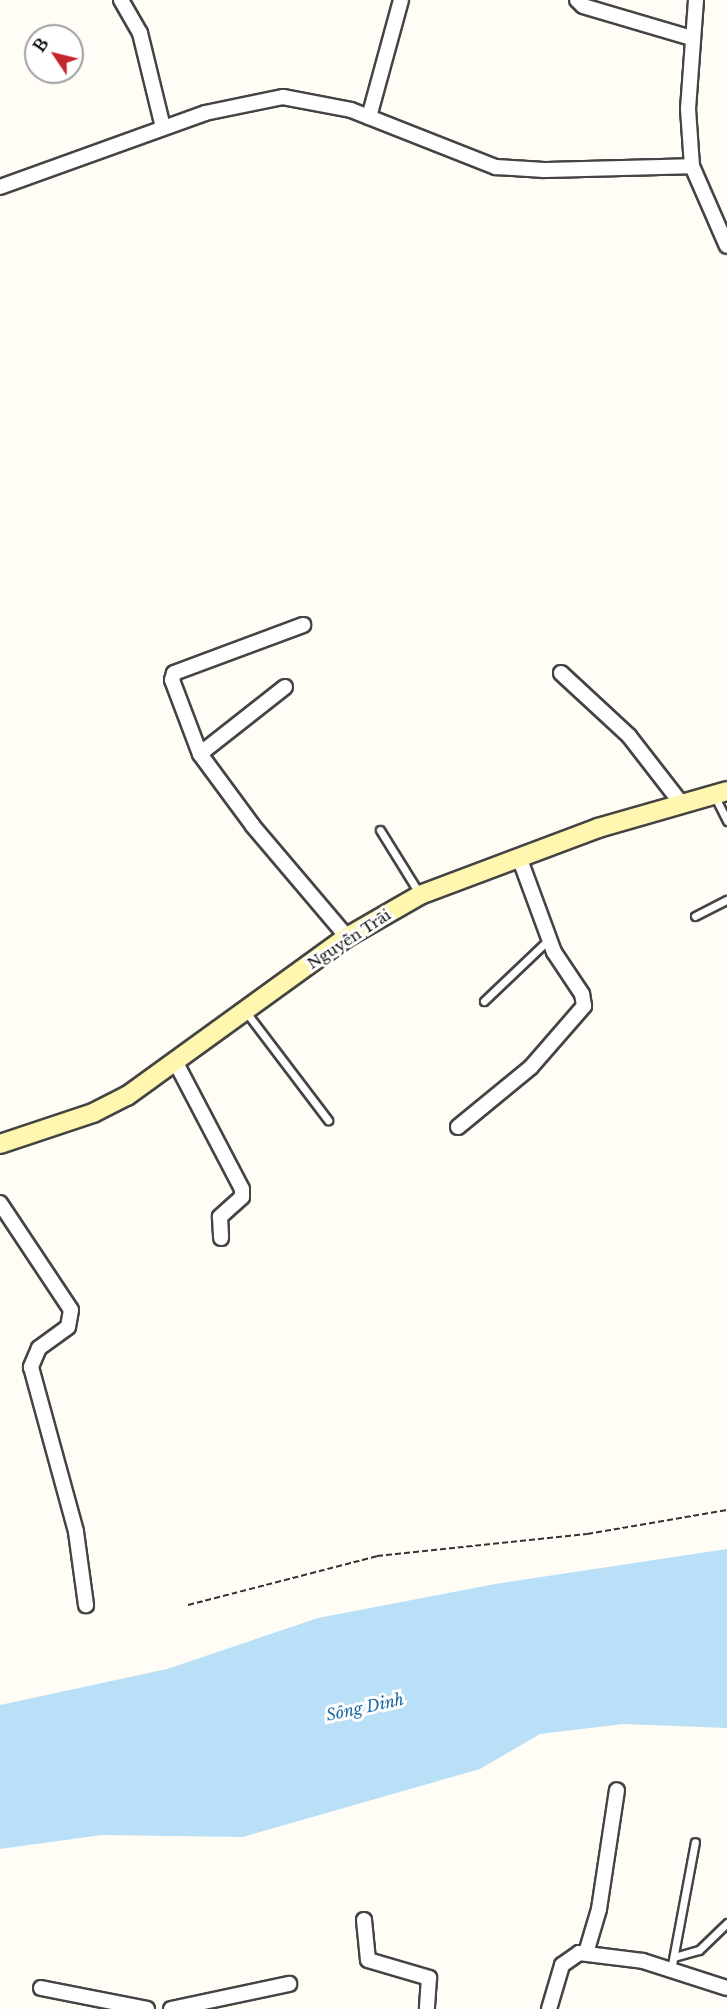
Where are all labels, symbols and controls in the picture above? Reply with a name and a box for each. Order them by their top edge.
north arrow [24,24,84,84]
text: B [29,34,53,56]
street label: Nguyễn Trãi [304,905,394,973]
water label: Sông Dinh [324,1689,406,1725]

